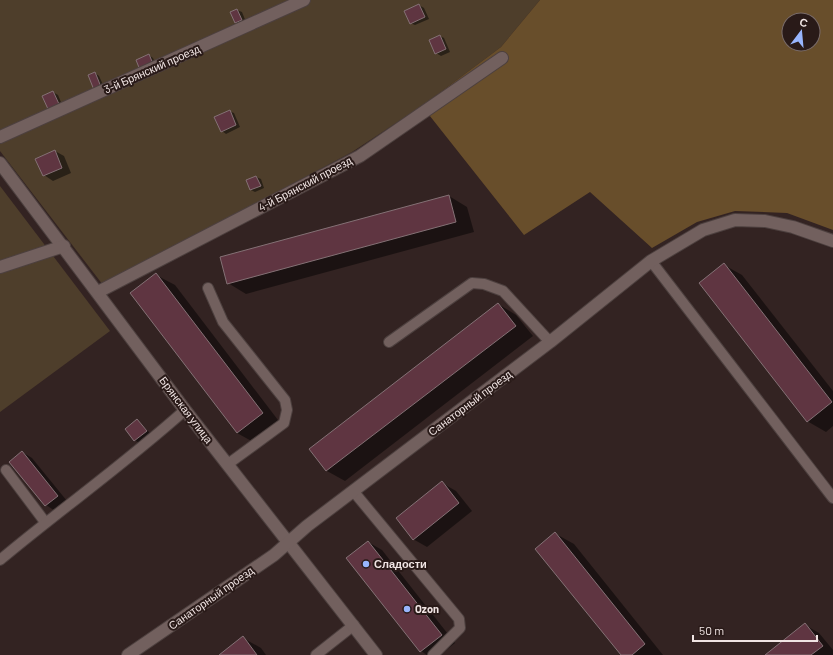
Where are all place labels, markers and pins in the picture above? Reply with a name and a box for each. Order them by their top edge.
place label: Сладости [374,557,427,570]
marker: Сладости [361,559,371,569]
place label: Ozon [415,602,439,615]
marker: Ozon [402,604,412,614]

